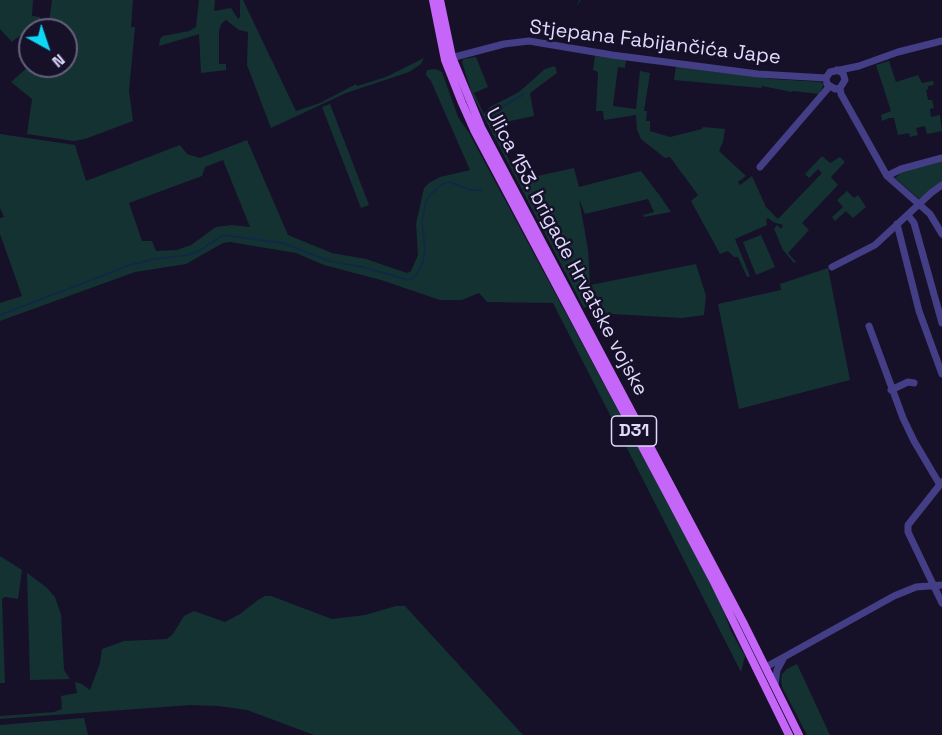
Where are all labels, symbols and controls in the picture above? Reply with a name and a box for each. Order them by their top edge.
street label: Stjepana Fabijančića Jape [528,16,782,70]
north arrow [18,18,78,78]
text: N [48,49,69,72]
street label: Ulica 153. brigade Hrvatske vojske [480,104,652,400]
road number: D31 [612,416,656,446]

